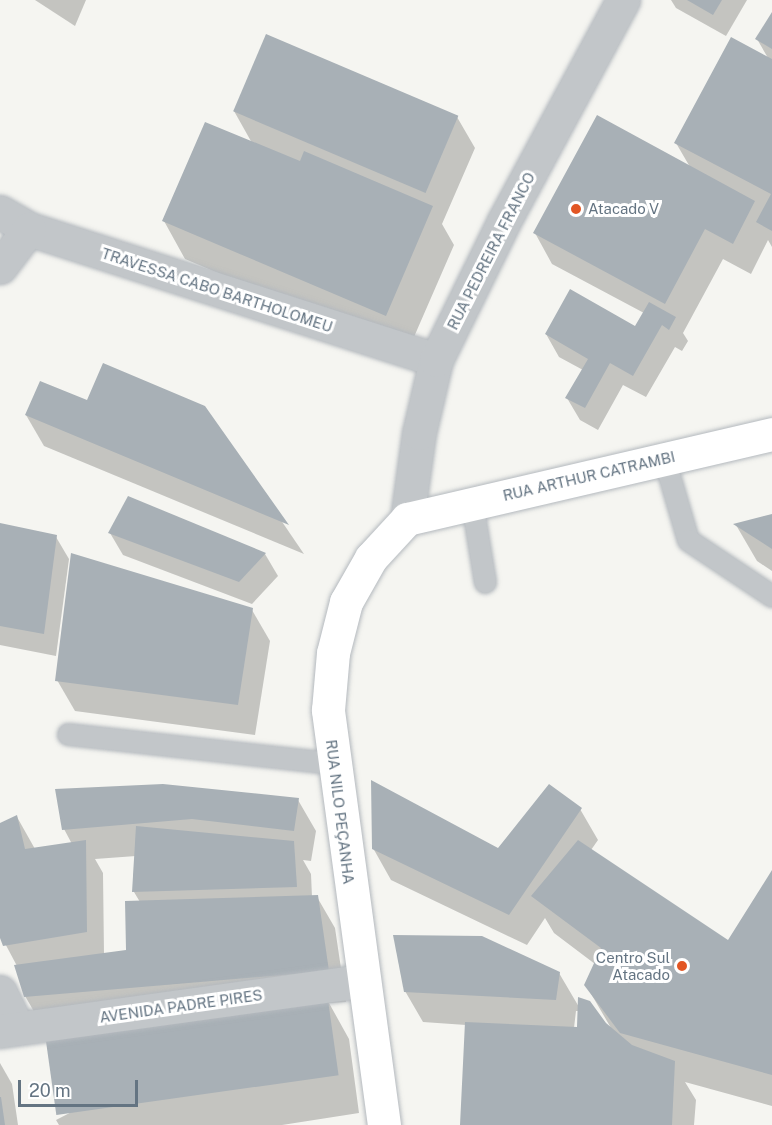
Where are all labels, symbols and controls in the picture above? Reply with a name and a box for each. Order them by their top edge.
street label: RUA PEDREIRA FRANCO [443,169,539,333]
place label: Atacado V [588,200,659,218]
marker: Atacado V [569,202,583,216]
street label: TRAVESSA CABO BARTHOLOMEU [99,244,335,336]
street label: RUA ARTHUR CATRAMBI [501,447,677,505]
street label: RUA NILO PEÇANHA [322,739,358,885]
place label: Centro Sul Atacado [596,948,670,983]
marker: Centro Sul Atacado [675,959,689,973]
street label: AVENIDA PADRE PIRES [98,986,264,1026]
scale bar [21,1068,141,1106]
text: 20 m [29,1080,71,1101]

